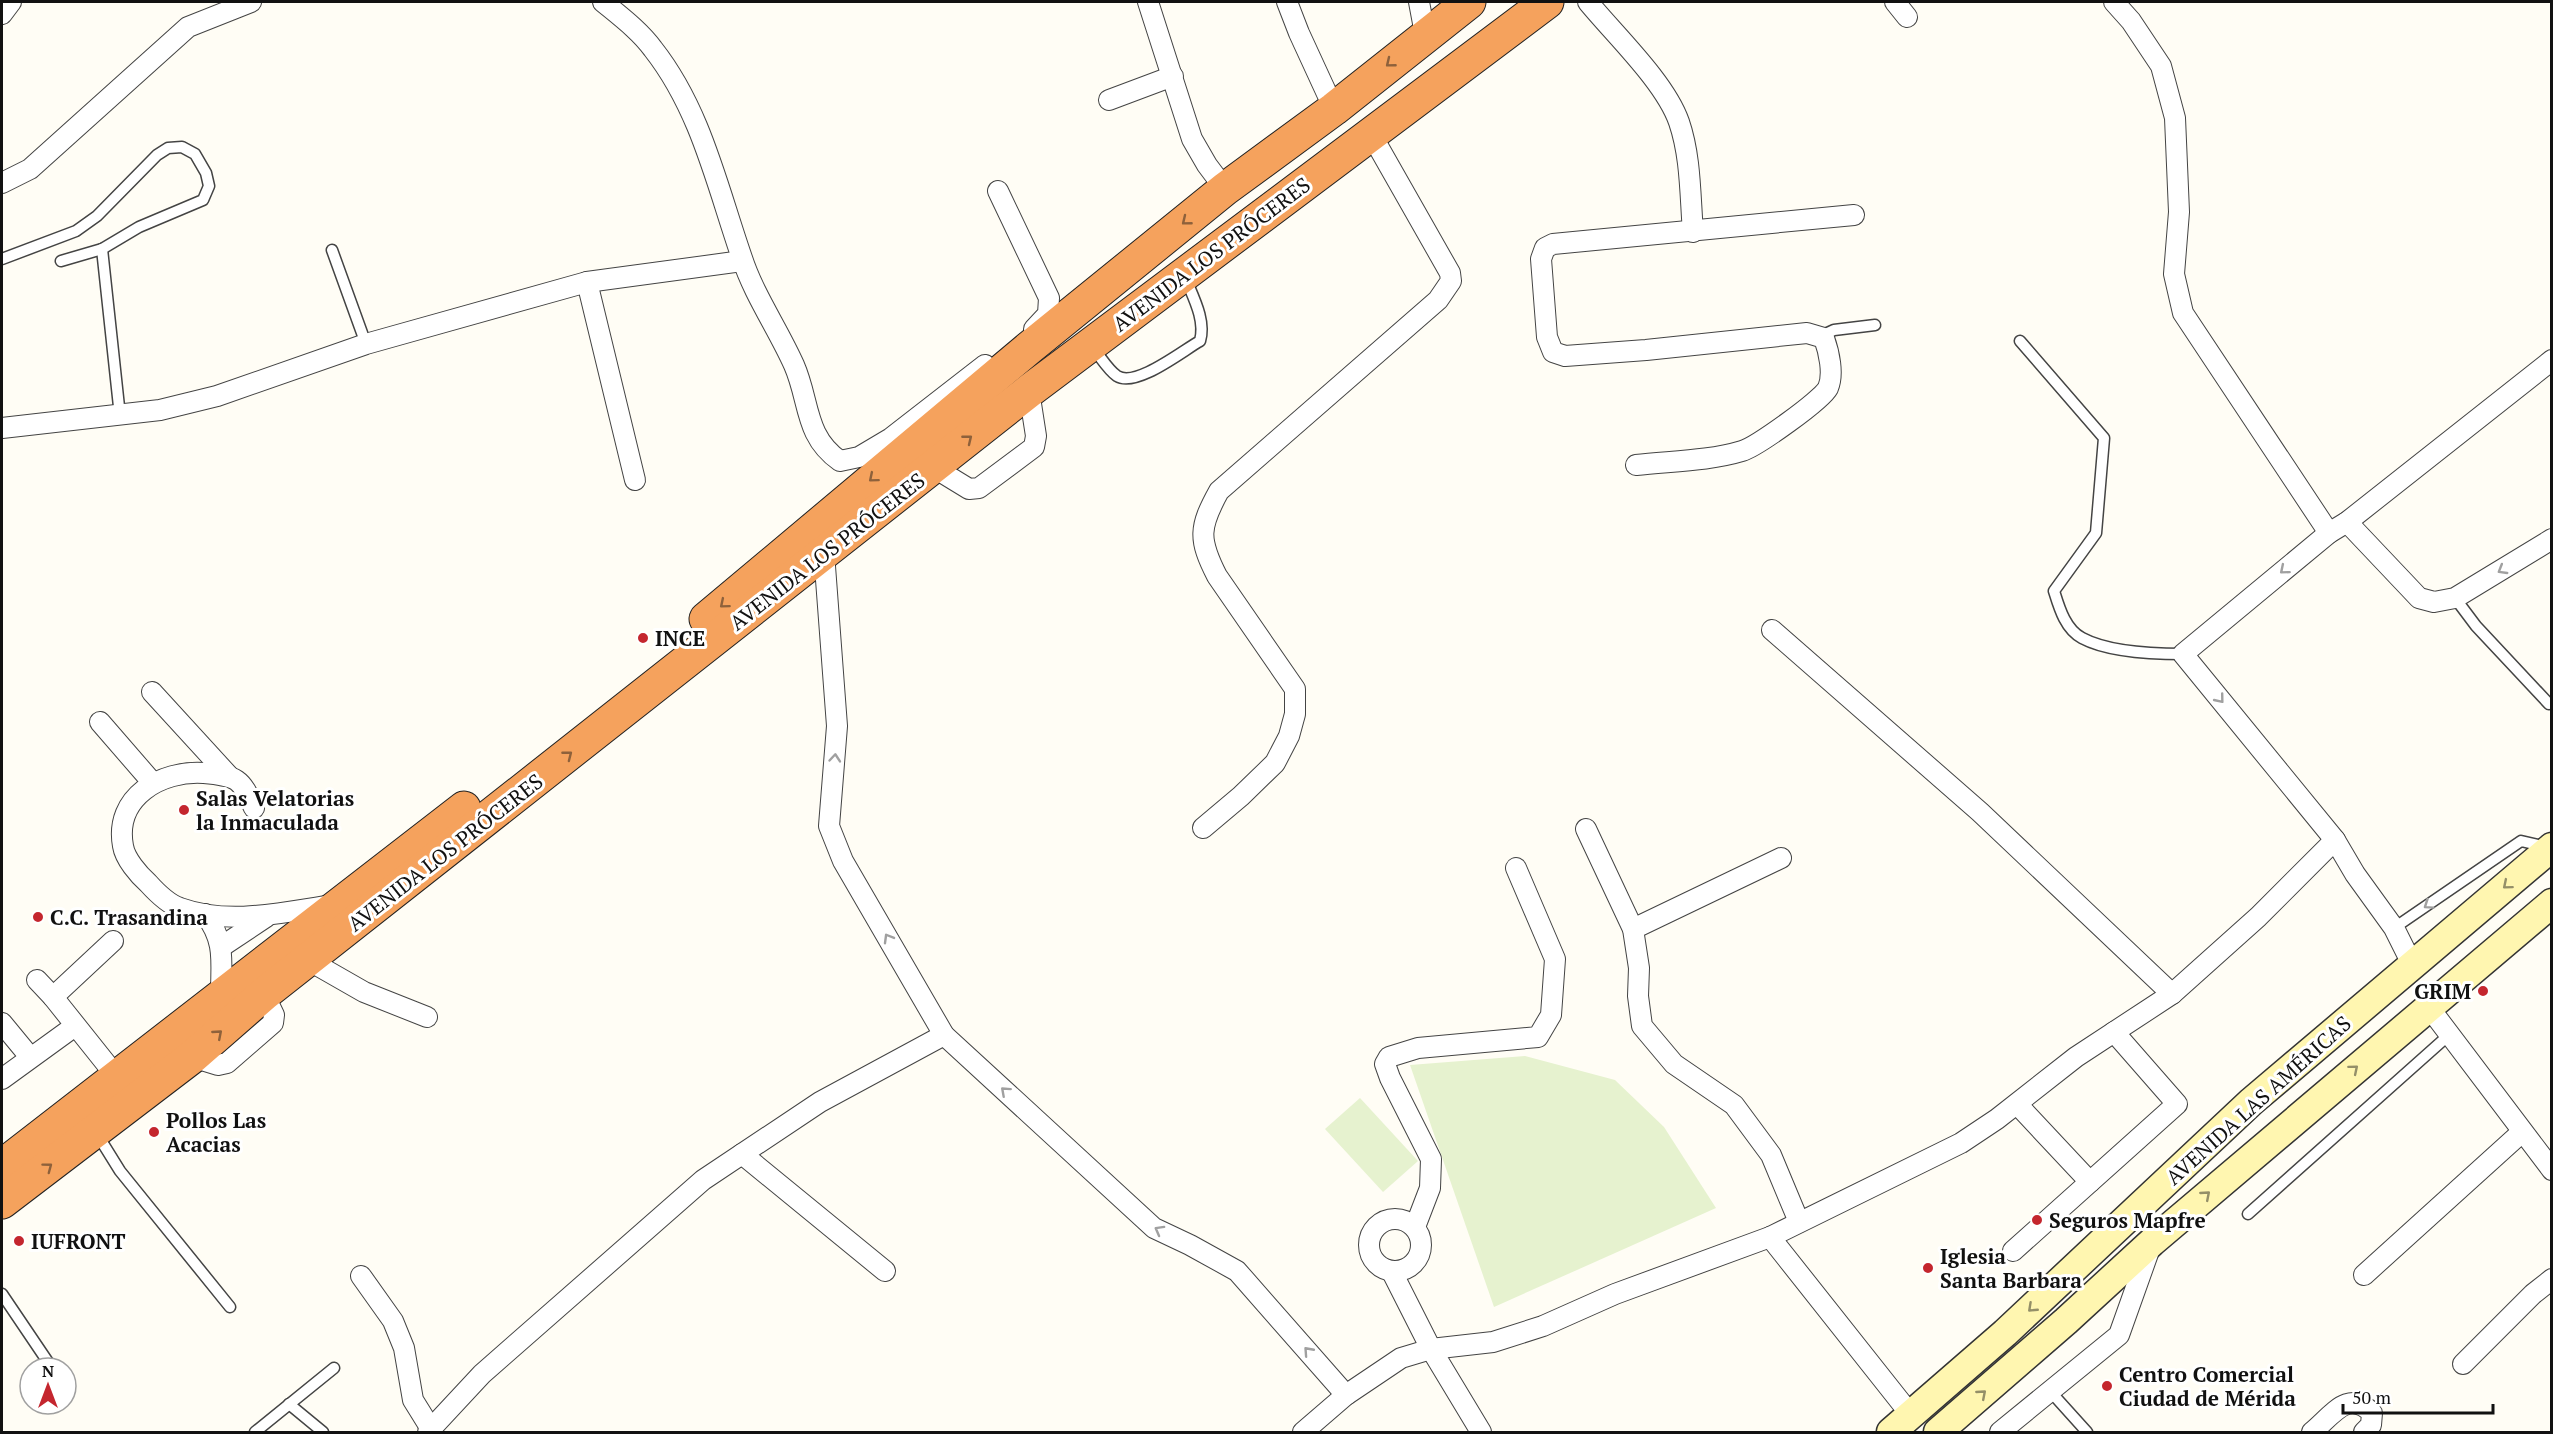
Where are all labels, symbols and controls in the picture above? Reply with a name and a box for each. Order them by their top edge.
one-way arrow [1386,56,1397,67]
street label: AVENIDA LOS PRÓCERES [1106,170,1316,338]
one-way arrow [1182,213,1193,224]
one-way arrow [962,436,973,447]
street label: AVENIDA LOS PRÓCERES [724,466,930,636]
one-way arrow [869,471,880,482]
one-way arrow [2498,562,2508,574]
one-way arrow [2280,563,2291,574]
one-way arrow [720,597,731,608]
place label: INCE [655,624,705,652]
marker: INCE [636,631,650,645]
one-way arrow [2212,692,2223,703]
one-way arrow [561,752,572,763]
one-way arrow [828,754,841,763]
street label: AVENIDA LOS PRÓCERES [342,767,548,937]
place label: Salas Velatorias la Inmaculada [196,784,354,836]
marker: Salas Velatorias la Inmaculada [177,803,191,817]
one-way arrow [2503,878,2514,889]
one-way arrow [2424,897,2435,908]
place label: C.C. Trasandina [50,903,208,931]
marker: C.C. Trasandina [31,910,45,924]
one-way arrow [883,934,895,944]
place label: GRIM [2414,977,2471,1005]
marker: GRIM [2476,984,2490,998]
street label: AVENIDA LAS AMÉRICAS [2159,1009,2357,1191]
one-way arrow [211,1030,222,1041]
one-way arrow [2348,1065,2359,1076]
one-way arrow [1002,1087,1012,1098]
place label: Pollos Las Acacias [166,1106,266,1158]
marker: Pollos Las Acacias [147,1125,161,1139]
one-way arrow [42,1163,53,1174]
one-way arrow [2199,1191,2210,1202]
place label: Seguros Mapfre [2049,1206,2206,1234]
marker: Seguros Mapfre [2030,1213,2044,1227]
one-way arrow [1155,1226,1165,1237]
place label: IUFRONT [31,1227,125,1255]
marker: IUFRONT [12,1234,26,1248]
place label: Iglesia Santa Barbara [1940,1242,2082,1294]
marker: Iglesia Santa Barbara [1921,1261,1935,1275]
one-way arrow [2028,1301,2039,1312]
one-way arrow [1304,1347,1315,1358]
north arrow [18,1356,78,1416]
text: N [42,1360,54,1382]
place label: Centro Comercial Ciudad de Mérida [2119,1360,2296,1412]
scale bar [2343,1377,2493,1415]
marker: Centro Comercial Ciudad de Mérida [2100,1379,2114,1393]
text: 50 m [2352,1385,2392,1409]
one-way arrow [1975,1390,1986,1401]

